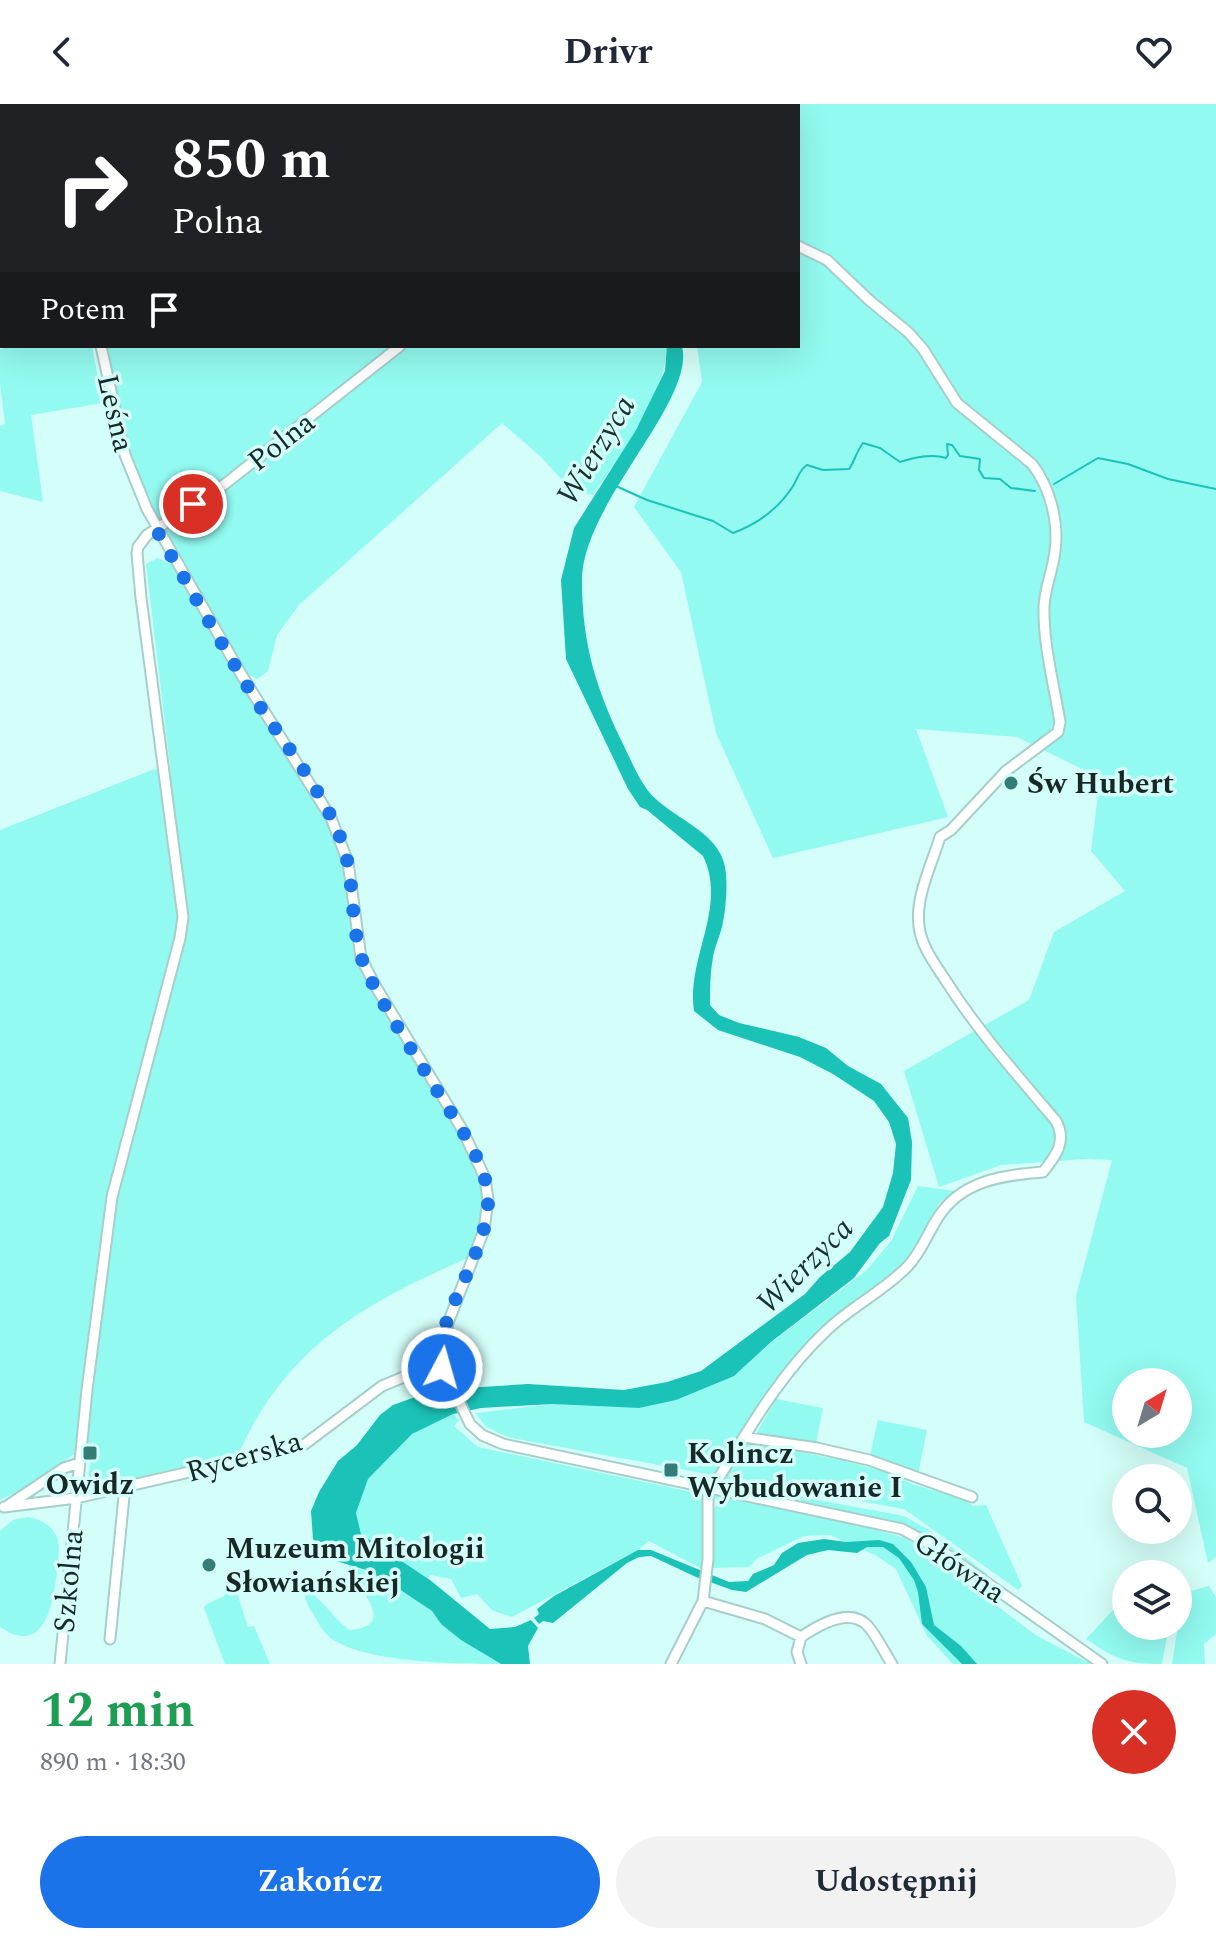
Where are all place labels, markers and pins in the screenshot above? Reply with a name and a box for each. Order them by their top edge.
pin [159,470,227,538]
place label: Św Hubert [1027,761,1174,807]
marker: Św Hubert [1002,774,1020,792]
place label: Kolincz Wybudowanie I [687,1431,902,1511]
marker: Owidz [81,1444,99,1462]
marker: Kolincz Wybudowanie I [662,1461,680,1479]
place label: Owidz [46,1462,134,1508]
place label: Muzeum Mitologii Słowiańskiej [225,1526,485,1606]
marker: Muzeum Mitologii Słowiańskiej [200,1556,218,1574]

